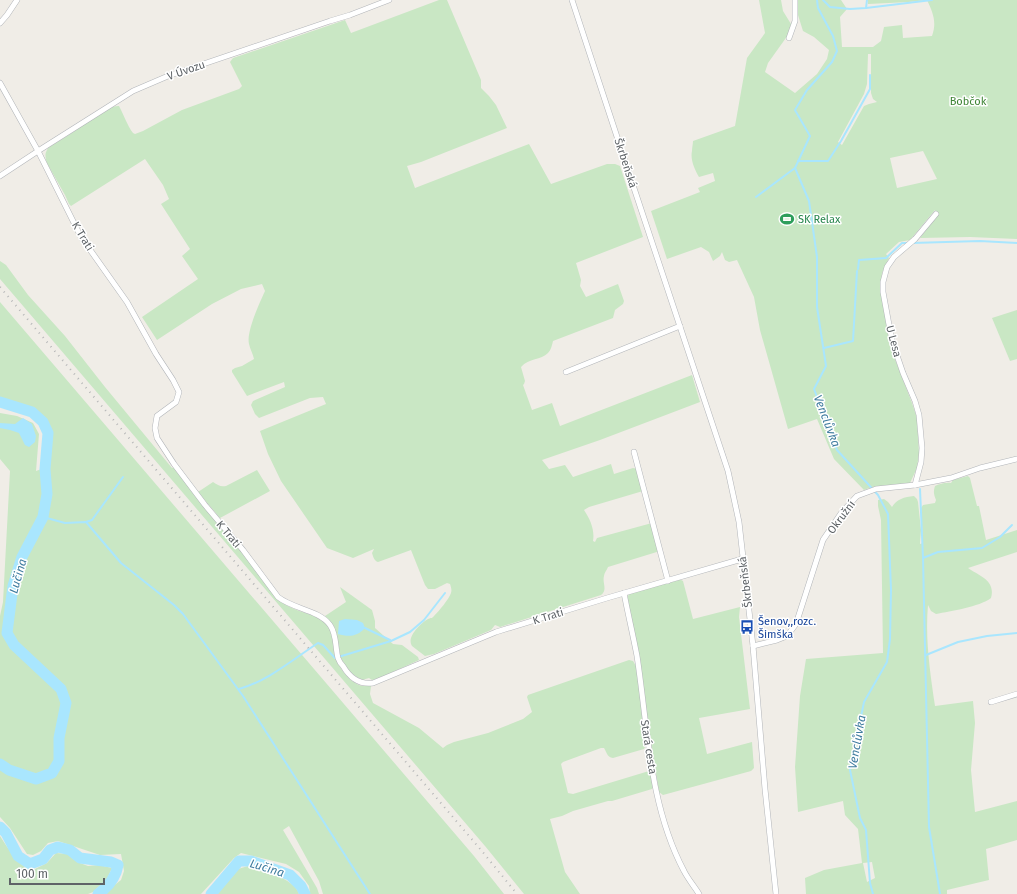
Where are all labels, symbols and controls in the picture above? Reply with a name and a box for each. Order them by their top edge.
street label: V Úvozu [165,57,207,83]
park label: Bobčok [950,95,987,108]
street label: Škrbeňská [611,136,641,190]
sports icon: SK Relax [779,211,795,227]
place label: SK Relax [798,213,841,226]
street label: K Trati [69,219,96,253]
street label: U Lesa [883,324,904,358]
water label: Venclůvka [811,393,843,449]
street label: Okružní [825,498,858,536]
street label: K Trati [213,518,244,551]
street label: Škrbeňská [735,556,755,608]
water label: Lučina [6,557,30,595]
street label: K Trati [531,606,565,627]
place label: Šenov,,rozc. Šimška [758,614,816,641]
bus stop icon: Šenov,,rozc. Šimška [739,619,755,635]
water label: Venclůvka [845,714,869,770]
street label: Stará cesta [638,719,659,775]
water label: Lučina [248,856,286,880]
scale bar [10,860,104,886]
text: 100 m [16,867,48,881]

